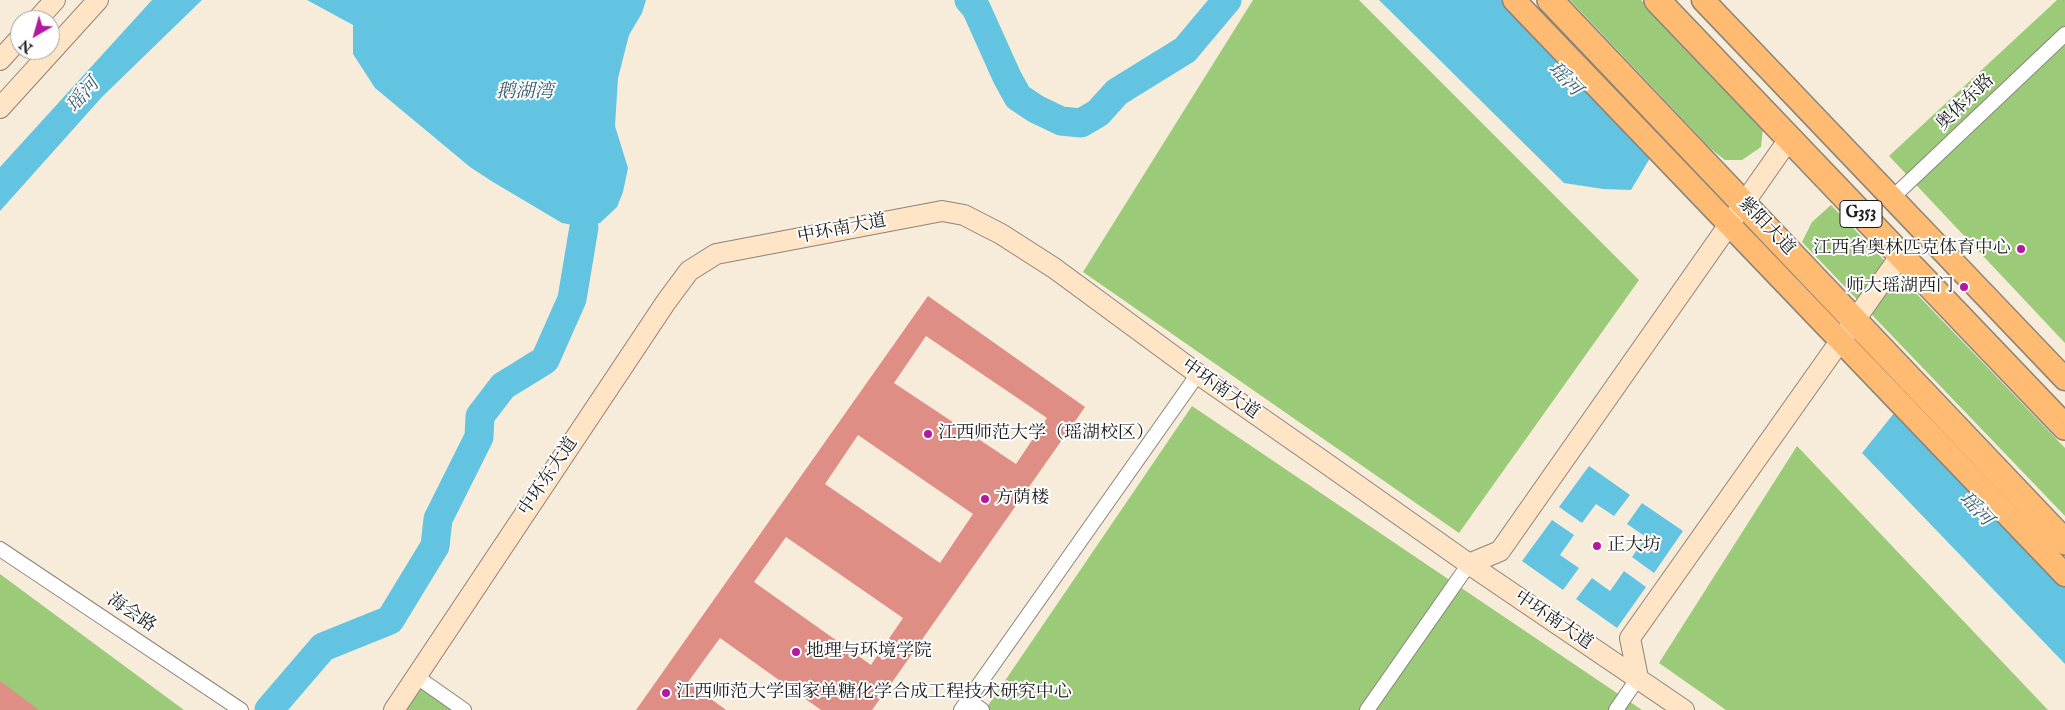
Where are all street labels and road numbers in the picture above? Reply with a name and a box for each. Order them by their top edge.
street label: 奥体东路 [1933,70,1999,136]
street label: 紫阳大道 [1733,194,1799,260]
road number: G353 [1840,200,1882,228]
street label: 中环南大道 [796,211,888,249]
street label: 中环南大道 [1177,355,1263,425]
street label: 中环东大道 [515,434,583,520]
street label: 中环南大道 [1510,587,1596,655]
street label: 海会路 [103,590,159,638]

